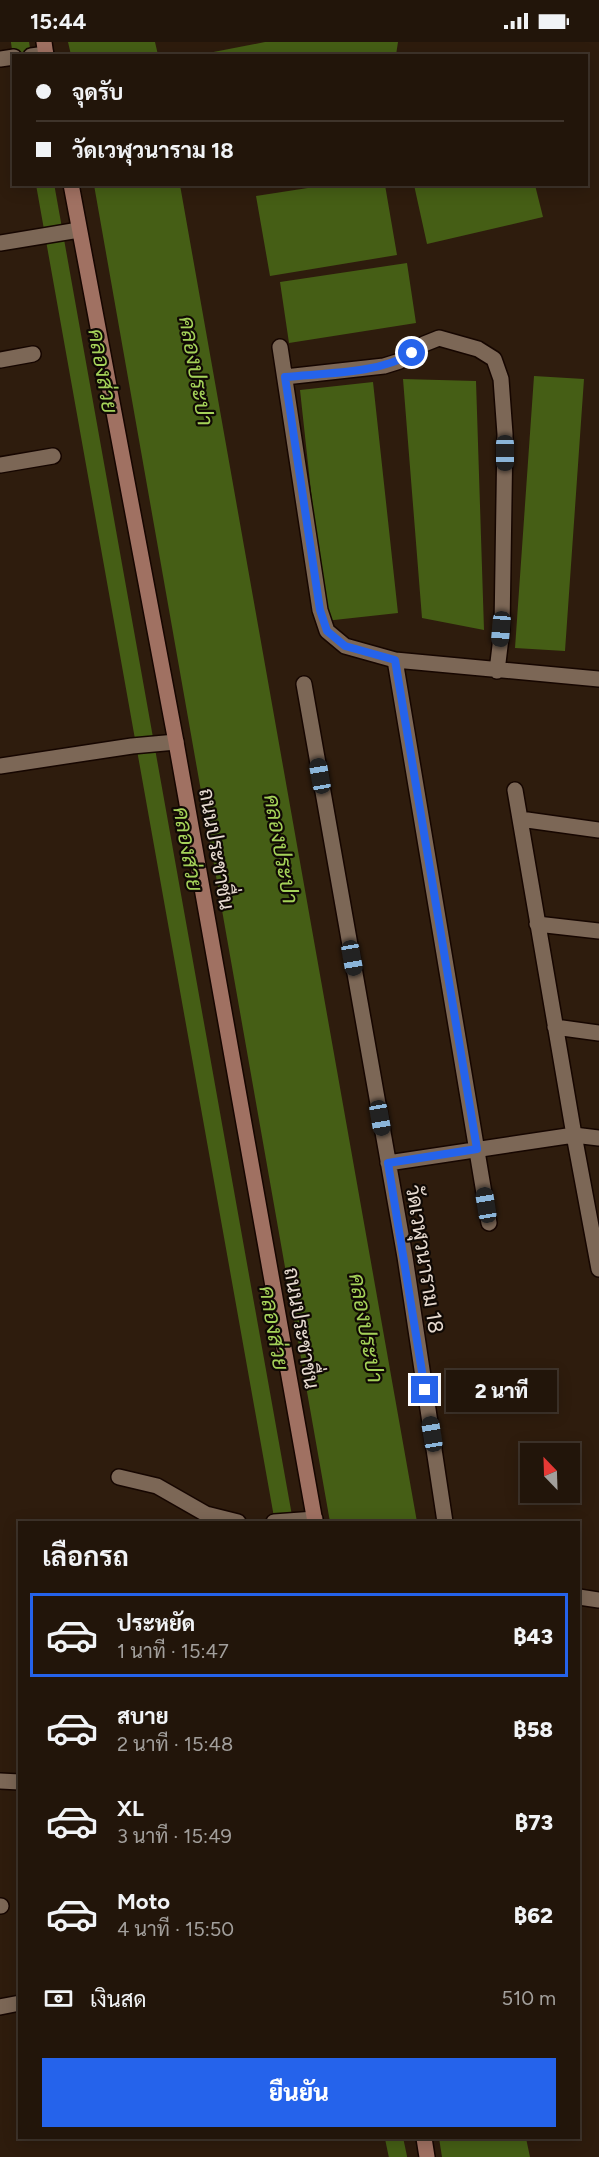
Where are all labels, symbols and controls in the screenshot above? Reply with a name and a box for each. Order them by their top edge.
text: 15:44 [30,8,87,35]
text: จุดรับ [72,79,123,106]
text: วัดเวฬุวนาราม 18 [72,137,234,164]
water label: คลองประปา [173,314,219,428]
water label: คลองส่วย [82,327,124,416]
route start [398,339,425,366]
car [496,435,514,471]
car [490,610,512,648]
car [308,757,332,795]
street label: ถนนประชาชื่น [194,785,247,912]
water label: คลองประปา [258,792,304,906]
water label: คลองส่วย [167,805,209,894]
car [340,939,364,977]
car [368,1099,392,1137]
street label: วัดเวฬุวนาราม 18 [399,1183,449,1335]
car [474,1186,498,1224]
street label: ถนนประชาชื่น [279,1264,332,1391]
water label: คลองประปา [343,1271,389,1385]
water label: คลองส่วย [253,1284,295,1373]
callout: 2 นาที [446,1369,557,1411]
route end [411,1376,438,1403]
text: 2 นาที [475,1379,528,1403]
car [420,1415,444,1453]
north arrow [520,1443,580,1503]
map controls [520,1443,580,1503]
text: เลือกรถ [42,1540,129,1573]
icon: car [45,1608,99,1662]
text: ประหยัด [117,1610,195,1637]
text: ฿43 [513,1623,553,1650]
text: 1 นาที · 15:47 [117,1639,229,1663]
icon: car [45,1701,99,1755]
text: สบาย [117,1703,169,1730]
text: ฿58 [513,1716,553,1743]
text: 2 นาที · 15:48 [117,1732,233,1756]
icon: car [45,1794,99,1848]
text: XL [117,1795,144,1822]
text: ฿73 [515,1809,553,1836]
text: 3 นาที · 15:49 [117,1824,232,1848]
icon: car [45,1887,99,1941]
text: Moto [117,1888,170,1915]
text: ฿62 [514,1902,553,1929]
text: 4 นาที · 15:50 [117,1917,234,1941]
icon: cash [42,1982,75,2015]
text: เงินสด [90,1986,147,2013]
text: 510 m [501,1986,556,2010]
button: ยืนยัน [42,2058,556,2127]

